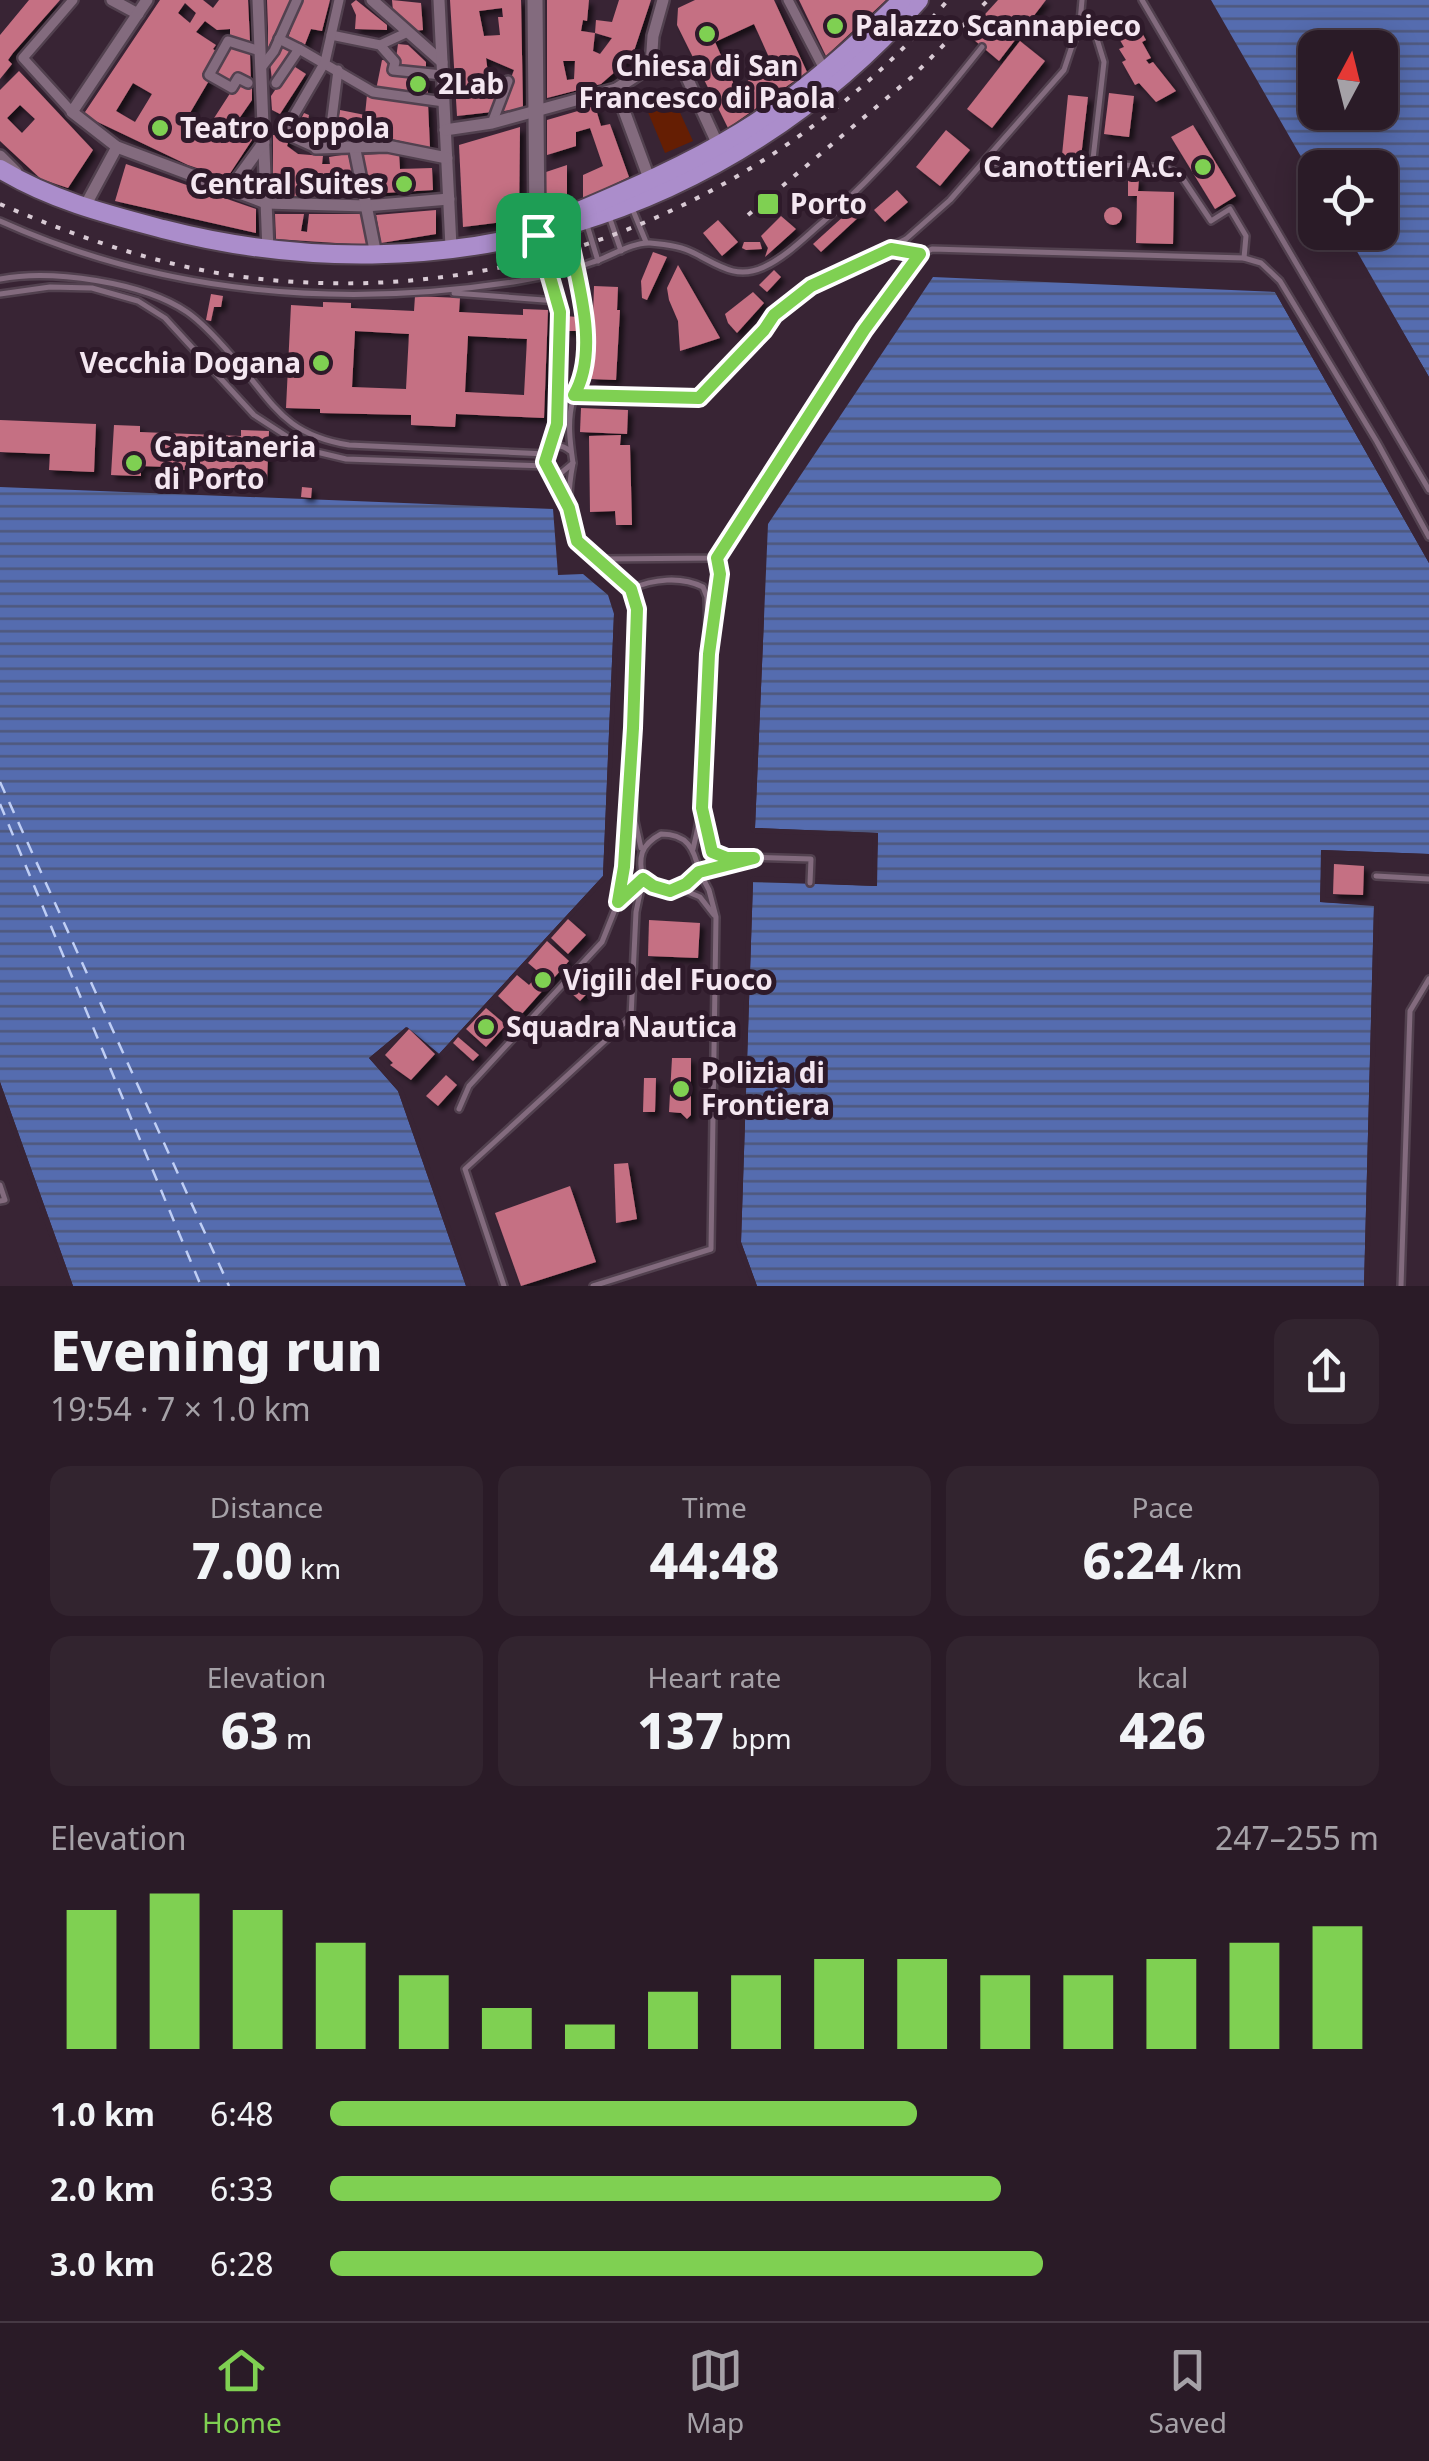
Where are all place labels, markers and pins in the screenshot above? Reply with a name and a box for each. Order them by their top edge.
place label: Palazzo Scannapieco [855,6,1141,44]
marker: Palazzo Scannapieco [824,15,846,37]
marker: Chiesa di San Francesco di Paola [696,23,718,45]
place label: Chiesa di San Francesco di Paola [579,46,835,116]
place label: 2Lab [438,64,504,102]
marker: 2Lab [407,73,429,95]
place label: Teatro Coppola [180,108,390,146]
marker: Teatro Coppola [149,117,171,139]
place label: Canottieri A.C. [983,147,1183,185]
marker: Canottieri A.C. [1192,156,1214,178]
place label: Central Suites [190,164,384,202]
marker: Central Suites [393,173,415,195]
place label: Porto [790,184,867,222]
marker: Porto [755,191,781,217]
pin [496,193,581,278]
place label: Vecchia Dogana [80,343,301,381]
marker: Vecchia Dogana [310,352,332,374]
place label: Capitaneria di Porto [154,427,316,497]
marker: Capitaneria di Porto [123,452,145,474]
place label: Vigili del Fuoco [563,960,773,998]
marker: Vigili del Fuoco [532,969,554,991]
place label: Squadra Nautica [506,1007,737,1045]
marker: Squadra Nautica [475,1016,497,1038]
place label: Polizia di Frontiera [701,1053,830,1123]
marker: Polizia di Frontiera [670,1078,692,1100]

